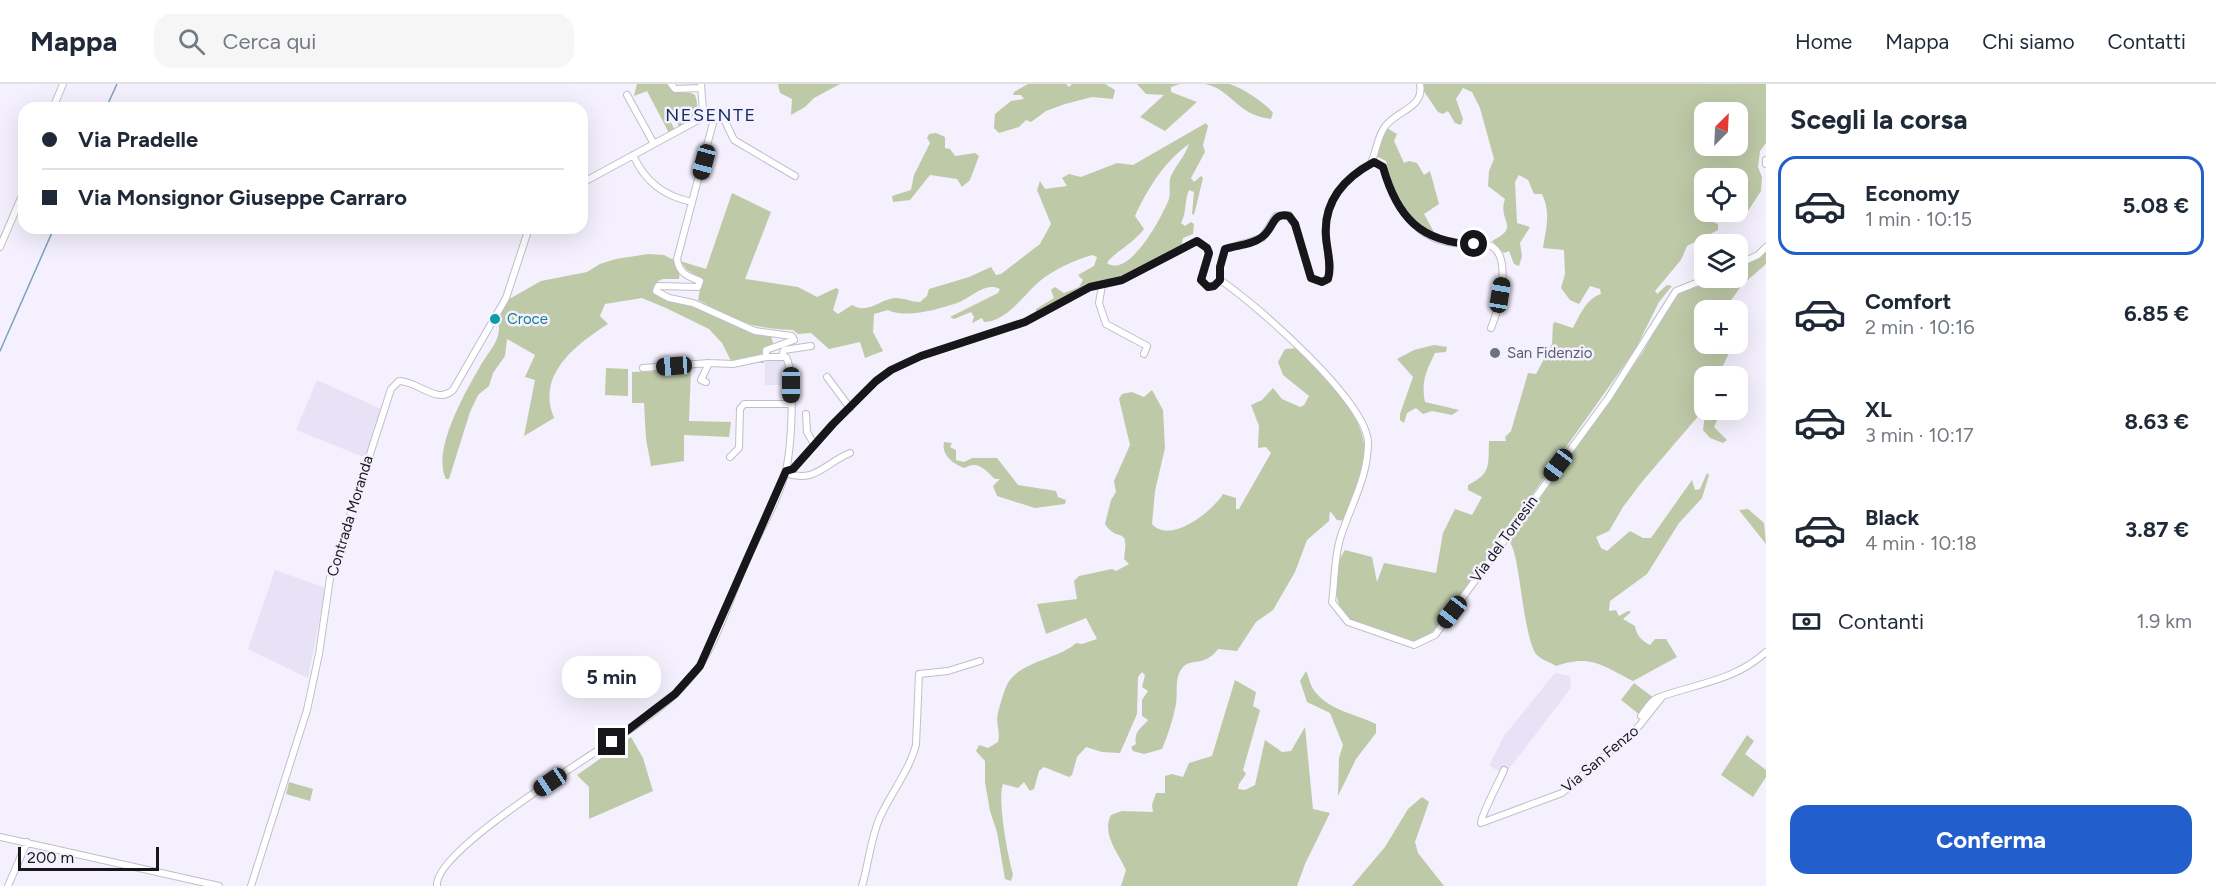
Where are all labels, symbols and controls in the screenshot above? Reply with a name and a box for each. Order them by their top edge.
search box [154,14,574,68]
text: Mappa [30,24,118,58]
icon: search [175,25,208,58]
text: Cerca qui [223,28,316,55]
text: Home [1795,29,1852,54]
text: Mappa [1885,29,1949,54]
text: Chi siamo [1982,29,2075,54]
text: Contatti [2108,29,2186,54]
north arrow [1694,102,1748,156]
map controls [1694,102,1748,420]
text: Scegli la corsa [1790,103,1968,136]
district label: NESENTE [665,104,757,126]
text: Via Pradelle [78,126,198,153]
car [691,142,717,182]
button: locate [1694,168,1748,222]
icon: car [1793,179,1847,233]
text: Economy [1865,180,1960,207]
text: Via Monsignor Giuseppe Carraro [78,184,407,211]
text: 5.08 € [2123,192,2189,219]
text: 1 min · 10:15 [1865,207,1972,231]
route start [1460,230,1487,257]
button: layers [1694,234,1748,288]
car [1488,276,1512,314]
icon: car [1793,287,1847,341]
text: Comfort [1865,288,1951,315]
button: + [1694,300,1748,354]
text: 6.85 € [2124,300,2189,327]
place label: Croce [507,310,548,328]
marker: Croce [488,312,502,326]
text: 2 min · 10:16 [1865,315,1975,339]
place label: San Fidenzio [1507,344,1593,362]
marker: San Fidenzio [1488,346,1502,360]
car [655,356,693,376]
button: − [1694,366,1748,420]
car [782,367,800,403]
icon: car [1793,395,1847,449]
text: XL [1865,396,1892,423]
text: 8.63 € [2125,408,2189,435]
text: 3 min · 10:17 [1865,423,1974,447]
car [1540,445,1576,485]
street label: Contrada Moranda [323,453,377,579]
street label: Via del Torresin [1467,492,1541,586]
icon: car [1793,503,1847,557]
text: Black [1865,504,1919,531]
text: 3.87 € [2125,516,2189,543]
text: 4 min · 10:18 [1865,531,1977,555]
car [1434,592,1470,632]
icon: cash [1790,605,1823,638]
text: Contanti [1838,608,1924,635]
text: 1.9 km [2137,609,2192,633]
callout: 5 min [562,655,662,697]
text: 5 min [586,665,637,689]
street label: Via San Fenzo [1558,721,1642,796]
route end [598,728,625,755]
car [530,764,570,800]
button: Conferma [1790,805,2192,874]
scale bar [18,844,159,872]
text: 200 m [27,848,74,867]

